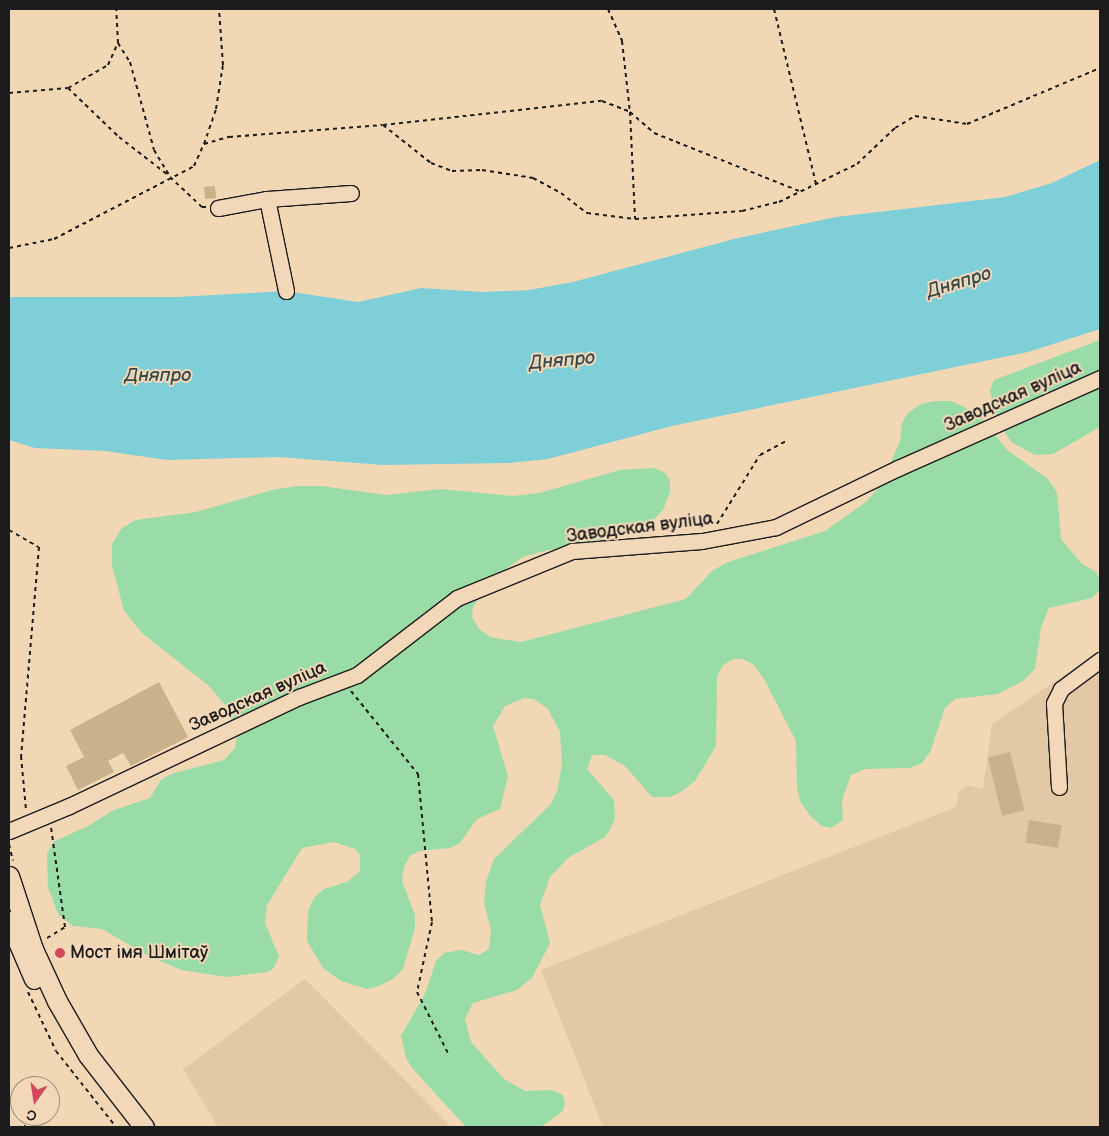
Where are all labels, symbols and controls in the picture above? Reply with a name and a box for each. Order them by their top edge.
water label: Дняпро [924,262,994,304]
water label: Дняпро [528,347,596,375]
street label: Заводская вуліца [941,357,1085,437]
water label: Дняпро [125,365,191,387]
street label: Заводская вуліца [565,508,715,548]
street label: Заводская вуліца [186,657,330,737]
place label: Мост імя Шмітаў [70,942,208,964]
marker: Мост імя Шмітаў [54,947,66,959]
north arrow [10,1076,60,1126]
text: С [25,1106,38,1125]

